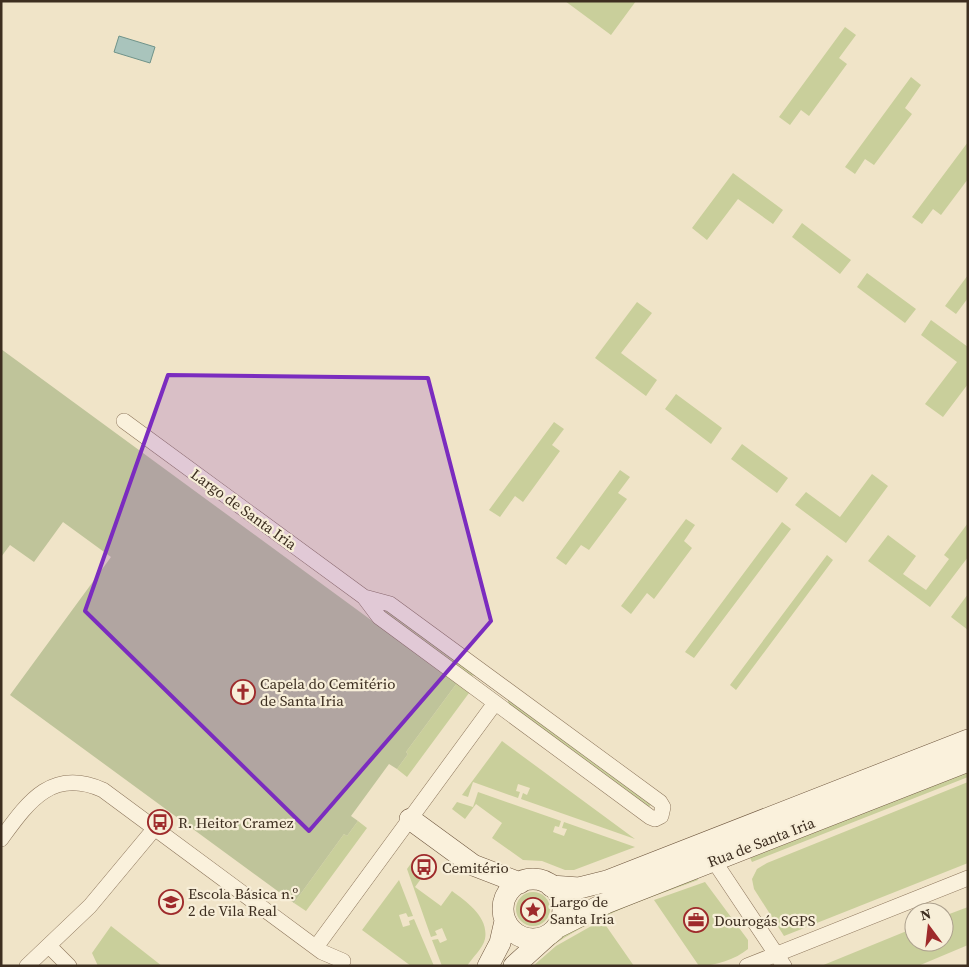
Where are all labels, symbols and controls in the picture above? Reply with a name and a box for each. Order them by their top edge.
street label: Largo de Santa Iria [187,463,301,555]
place label: Capela do Cemitério de Santa Iria [260,673,395,711]
church icon: Capela do Cemitério de Santa Iria [230,679,256,705]
bus stop icon: R. Heitor Cramez [147,809,173,835]
place label: R. Heitor Cramez [178,812,294,833]
street label: Rua de Santa Iria [704,812,818,872]
bus stop icon: Cemitério [411,854,437,880]
place label: Cemitério [442,857,509,878]
place label: Escola Básica n.º 2 de Vila Real [188,883,298,921]
school or university icon: Escola Básica n.º 2 de Vila Real [158,889,184,915]
place label: Largo de Santa Iria [550,891,615,929]
place icon: Largo de Santa Iria [520,897,546,923]
north arrow [904,902,954,952]
text: N [918,903,933,925]
office icon: Dourogás SGPS [683,907,709,933]
place label: Dourogás SGPS [714,910,816,931]

